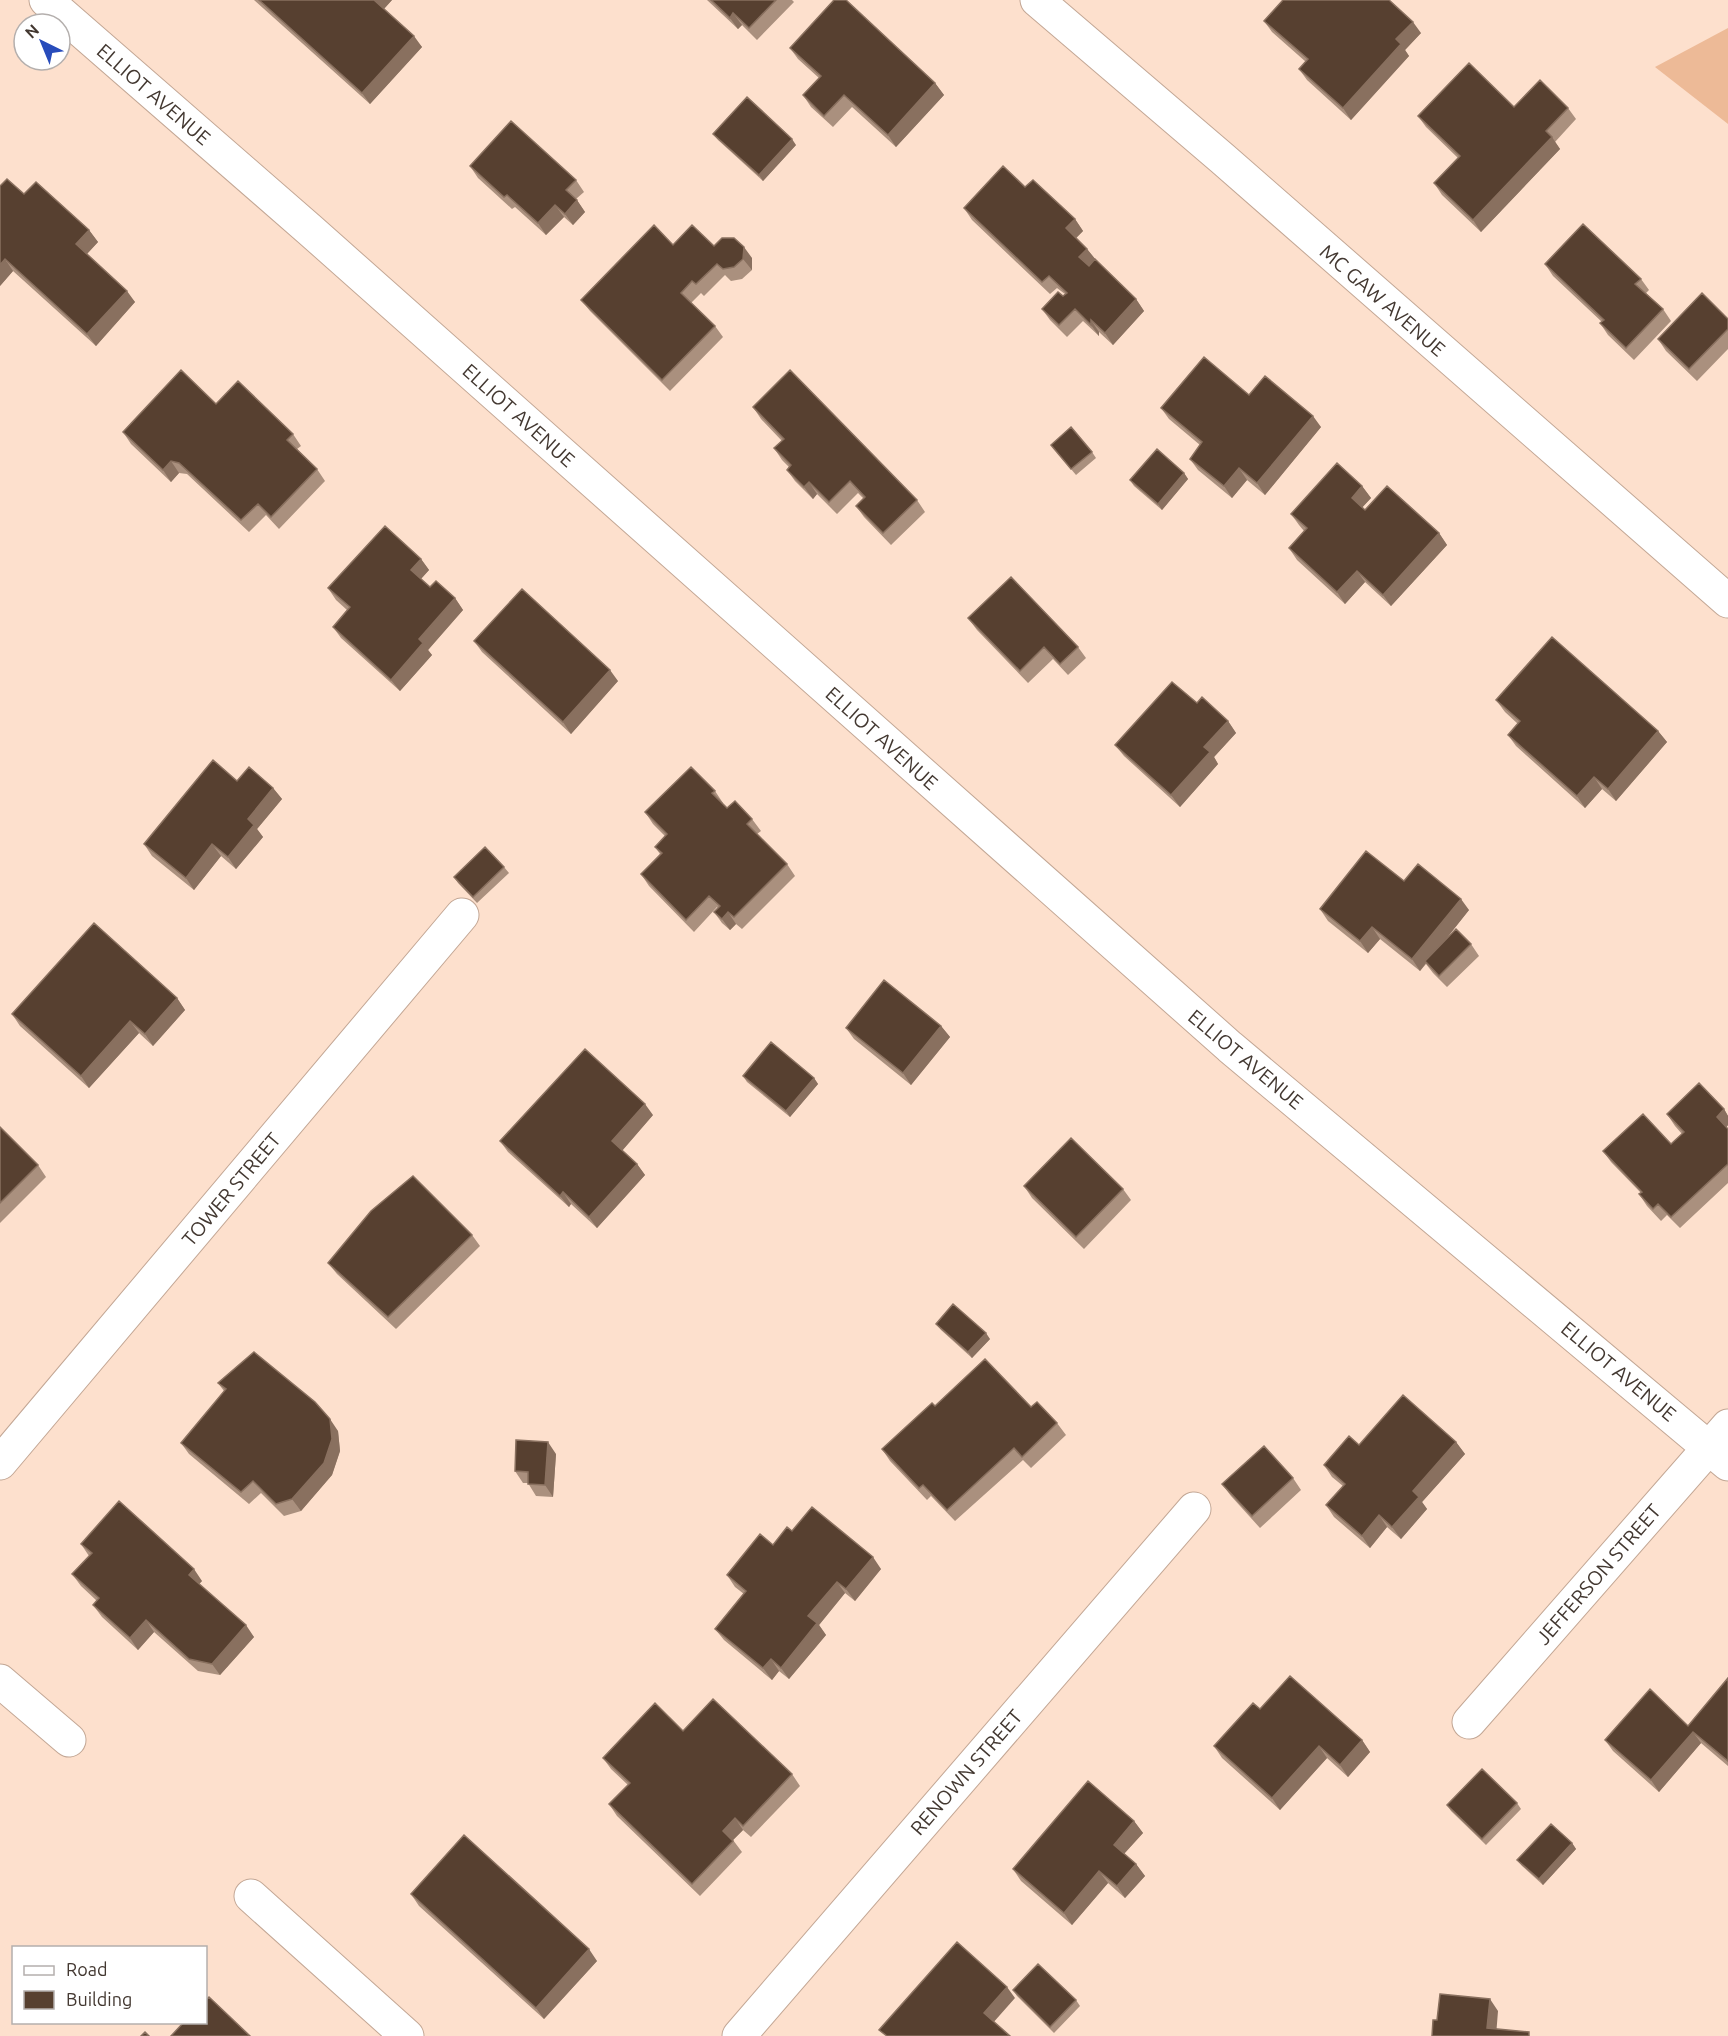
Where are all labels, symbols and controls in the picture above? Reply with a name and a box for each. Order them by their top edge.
north arrow [12,12,72,72]
text: N [21,20,42,42]
street label: ELLIOT AVENUE [93,39,215,149]
street label: MC GAW AVENUE [1316,239,1450,361]
street label: ELLIOT AVENUE [458,359,580,471]
street label: ELLIOT AVENUE [821,682,943,794]
street label: ELLIOT AVENUE [1184,1004,1308,1114]
street label: TOWER STREET [177,1128,285,1250]
street label: ELLIOT AVENUE [1557,1316,1681,1426]
street label: JEFFERSON STREET [1531,1499,1665,1649]
street label: RENOWN STREET [905,1705,1027,1839]
legend [12,1946,207,2024]
text: Road [66,1959,108,1979]
text: Building [66,1989,132,2009]

